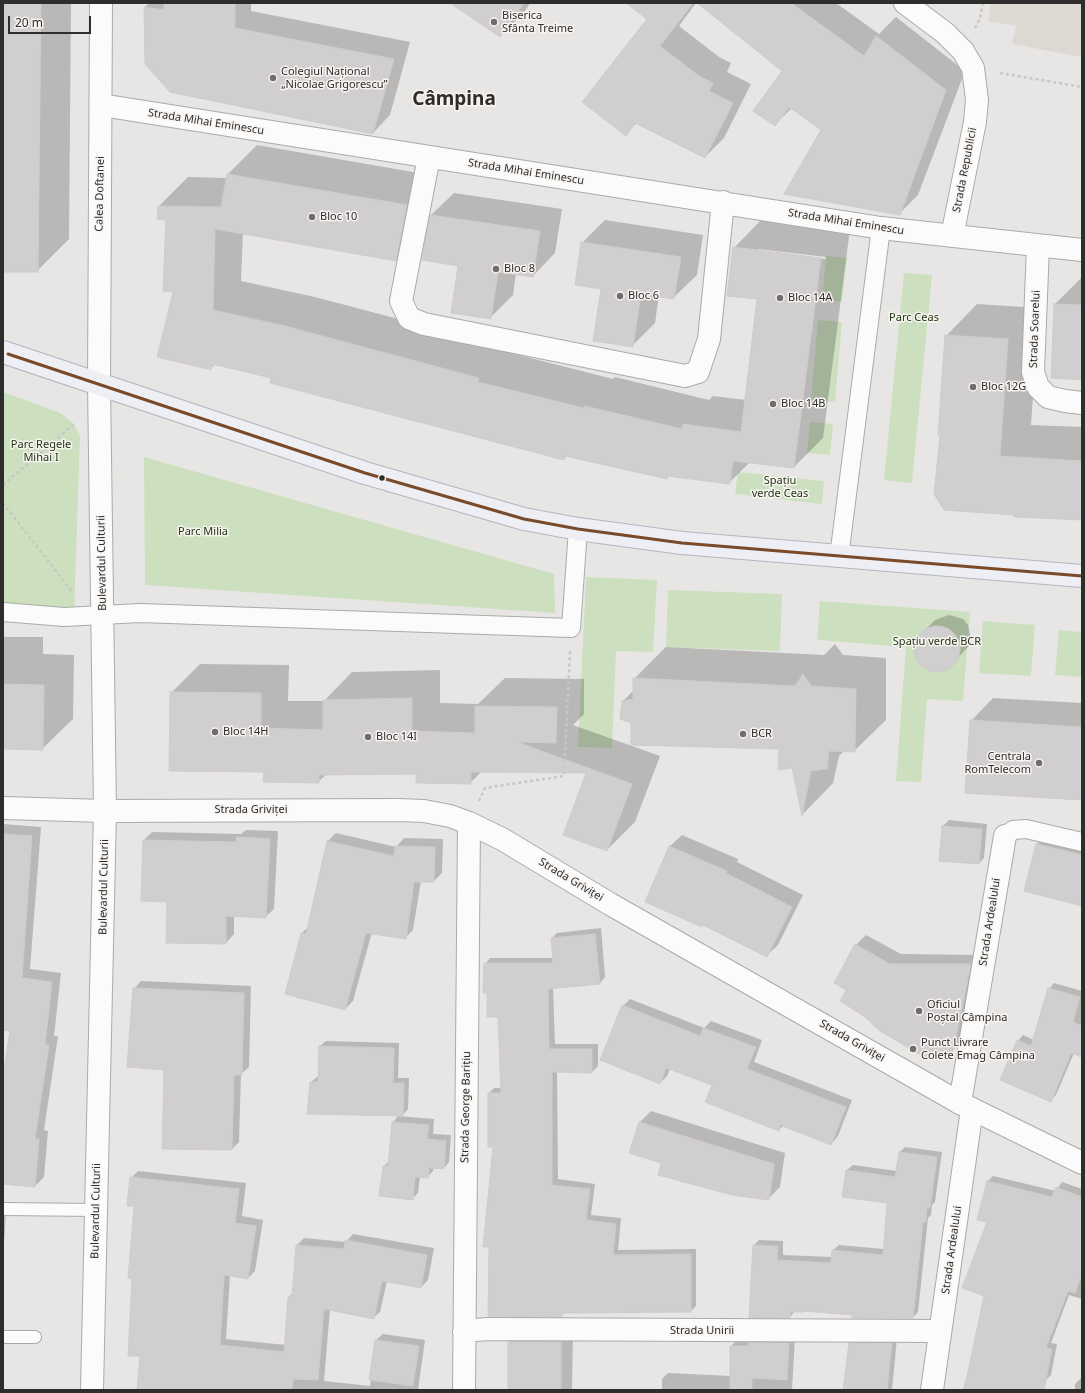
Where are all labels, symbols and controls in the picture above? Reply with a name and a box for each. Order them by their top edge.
scale bar [10,8,93,34]
place label: Biserica Sfânta Treime [502,9,573,35]
text: 20 m [15,14,43,31]
marker: Biserica Sfânta Treime [489,17,499,27]
place label: Colegiul Național „Nicolae Grigorescu” [281,65,387,91]
marker: Colegiul Național „Nicolae Grigorescu” [268,73,278,83]
district label: Câmpina [412,89,496,111]
street label: Strada Mihai Eminescu [147,106,265,138]
street label: Strada Republicii [950,126,980,214]
street label: Calea Doftanei [93,156,107,232]
street label: Strada Mihai Eminescu [467,156,585,188]
street label: Strada Mihai Eminescu [787,206,905,238]
place label: Bloc 10 [320,210,357,224]
marker: Bloc 10 [307,212,317,222]
place label: Bloc 8 [504,262,535,276]
marker: Bloc 8 [491,264,501,274]
place label: Bloc 6 [628,289,659,303]
street label: Strada Soarelui [1027,290,1043,368]
marker: Bloc 6 [615,291,625,301]
place label: Bloc 14A [788,291,832,305]
marker: Bloc 14A [775,293,785,303]
park label: Parc Ceas [889,311,939,325]
place label: Bloc 12G [981,380,1026,394]
marker: Bloc 12G [968,382,978,392]
place label: Bloc 14B [781,397,826,411]
marker: Bloc 14B [768,399,778,409]
park label: Parc Regele Mihai I [11,438,71,464]
unlabelled marker [377,473,387,483]
park label: Spațiu verde Ceas [752,474,808,500]
street label: Bulevardul Culturii [95,515,109,611]
park label: Parc Milia [178,525,228,539]
park label: Spațiu verde BCR [893,635,981,649]
place label: Bloc 14H [223,725,269,739]
marker: Bloc 14H [210,727,220,737]
place label: BCR [751,727,772,741]
marker: BCR [738,729,748,739]
place label: Bloc 14I [376,730,417,744]
marker: Bloc 14I [363,732,373,742]
place label: Centrala RomTelecom [964,750,1031,776]
marker: Centrala RomTelecom [1034,758,1044,768]
street label: Strada Griviței [214,803,288,817]
street label: Bulevardul Culturii [97,839,111,935]
street label: Strada Griviței [536,856,606,904]
street label: Strada Ardealului [977,877,1003,967]
place label: Oficiul Poștal Câmpina [927,998,1007,1024]
marker: Oficiul Poștal Câmpina [914,1006,924,1016]
street label: Strada Griviței [817,1017,887,1065]
place label: Punct Livrare Colete Emag Câmpina [921,1036,1035,1062]
marker: Punct Livrare Colete Emag Câmpina [908,1044,918,1054]
street label: Strada George Barițiu [458,1051,474,1163]
street label: Bulevardul Culturii [89,1163,103,1259]
street label: Strada Ardealului [939,1205,965,1295]
street label: Strada Unirii [670,1324,734,1338]

